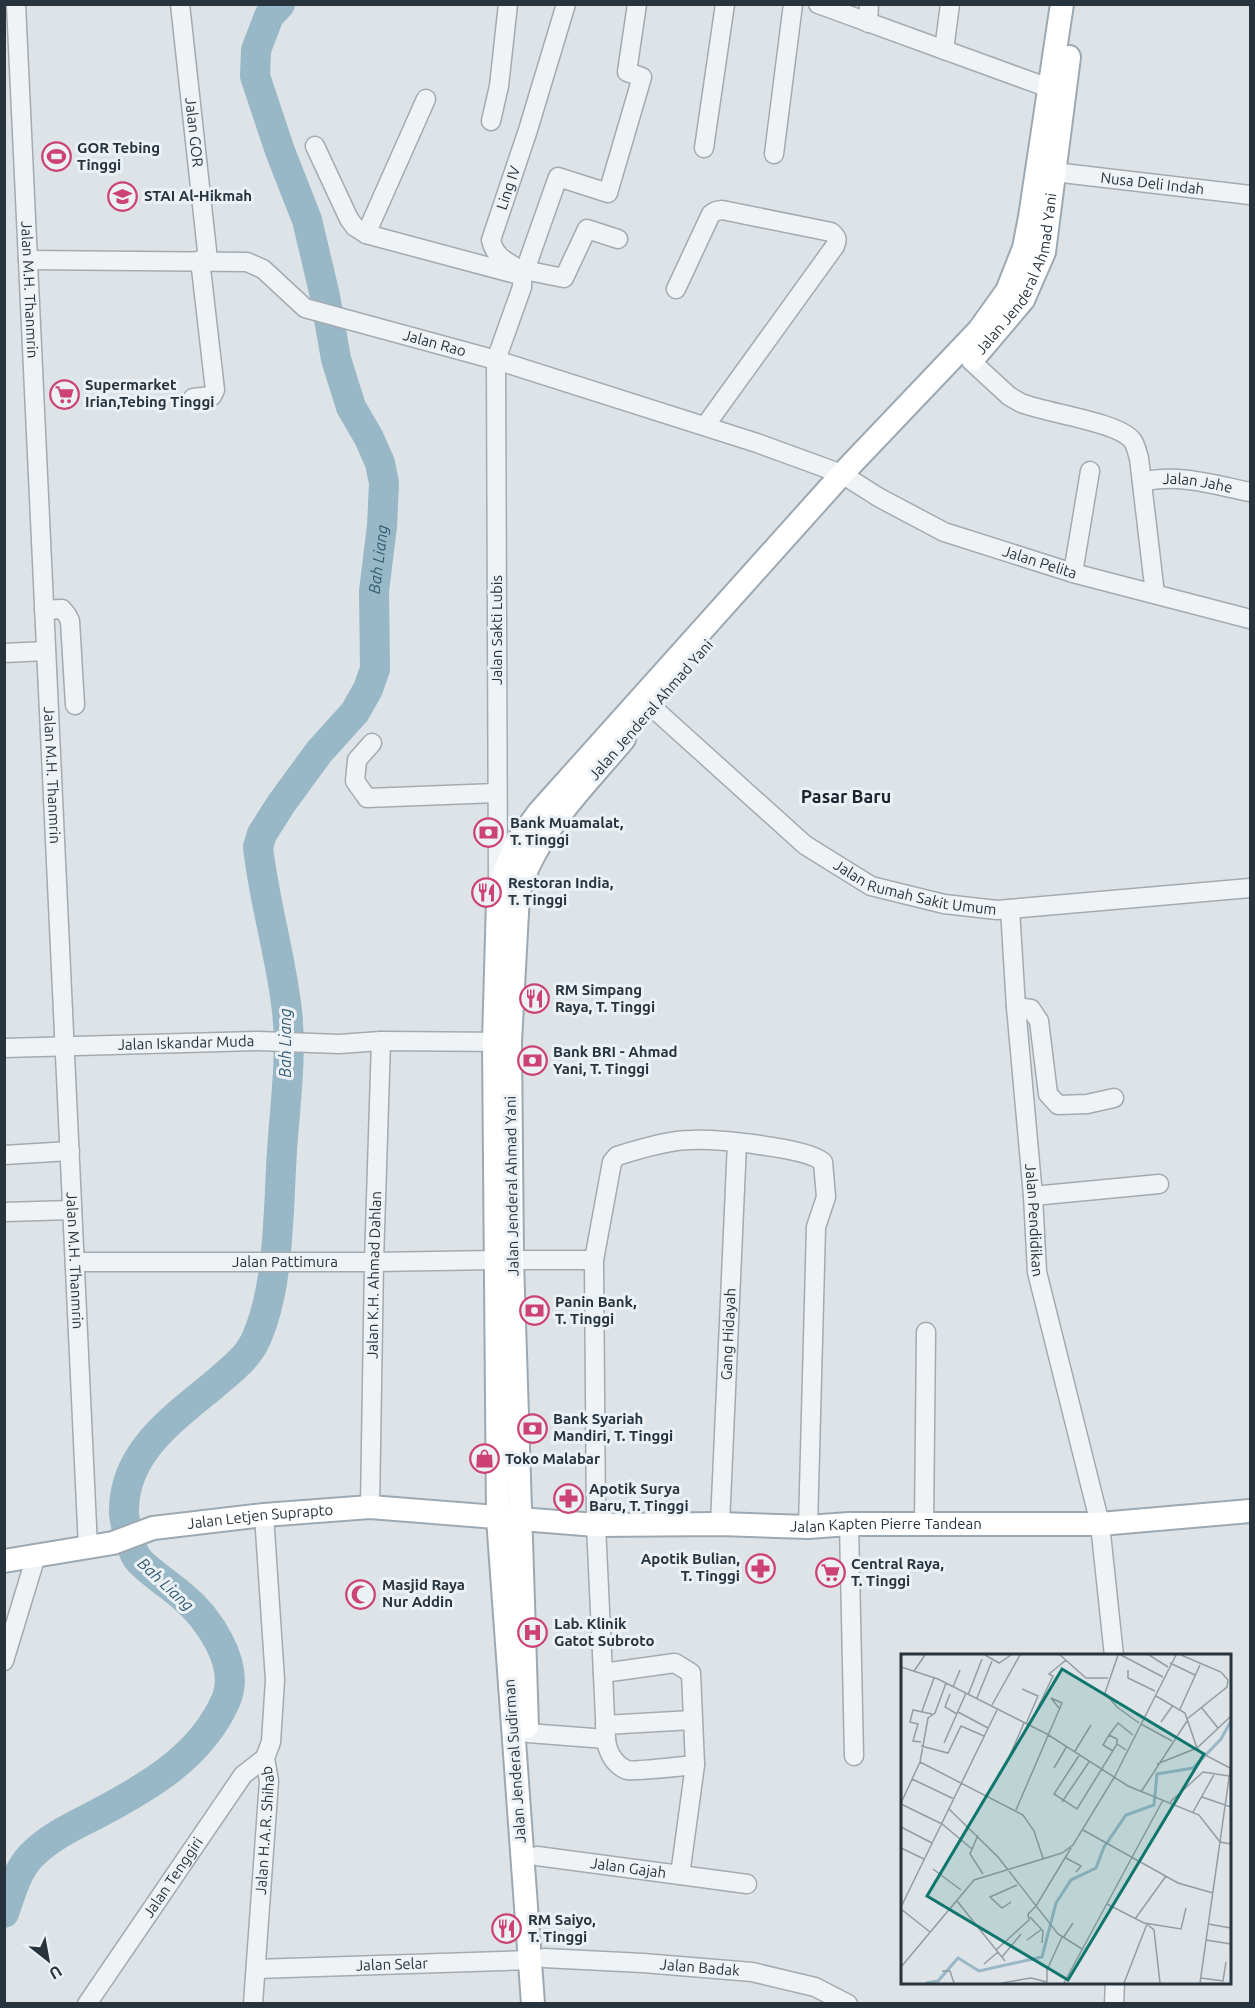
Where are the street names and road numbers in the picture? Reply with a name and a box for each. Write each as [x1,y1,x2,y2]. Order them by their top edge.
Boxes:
street label: Jalan GOR [182,97,207,168]
street label: Ling IV [493,163,523,212]
street label: Nusa Deli Indah [1100,169,1205,198]
street label: Jalan Jenderal Ahmad Yani [972,192,1059,357]
street label: Jalan M.H. Thanmrin [18,221,42,359]
street label: Jalan Rao [401,326,468,359]
street label: Jalan Jahe [1162,470,1234,496]
street label: Jalan Pelita [1001,542,1079,582]
street label: Jalan Sakti Lubis [488,575,505,685]
street label: Jalan Jenderal Ahmad Yani [585,636,716,783]
street label: Jalan M.H. Thanmrin [41,706,64,844]
street label: Jalan Rumah Sakit Umum [831,856,997,918]
street label: Jalan Iskandar Muda [117,1032,255,1053]
street label: Jalan Jenderal Ahmad Yani [501,1096,522,1276]
street label: Jalan Pendidikan [1022,1163,1047,1278]
street label: Jalan K.H. Ahmad Dahlan [363,1191,384,1359]
street label: Jalan M.H. Thanmrin [63,1192,87,1330]
street label: Jalan Pattimura [232,1253,338,1270]
street label: Gang Hidayah [717,1288,739,1381]
street label: Jalan Letjen Suprapto [186,1501,334,1532]
street label: Jalan Kapten Pierre Tandean [790,1515,982,1535]
street label: Jalan Jenderal Sudirman [500,1678,529,1844]
street label: Jalan H.A.R. Shihab [252,1765,277,1895]
street label: Jalan Tenggiri [139,1834,206,1921]
street label: Jalan Gajah [589,1854,667,1881]
street label: Jalan Selar [355,1954,429,1974]
street label: Jalan Badak [659,1955,741,1979]

